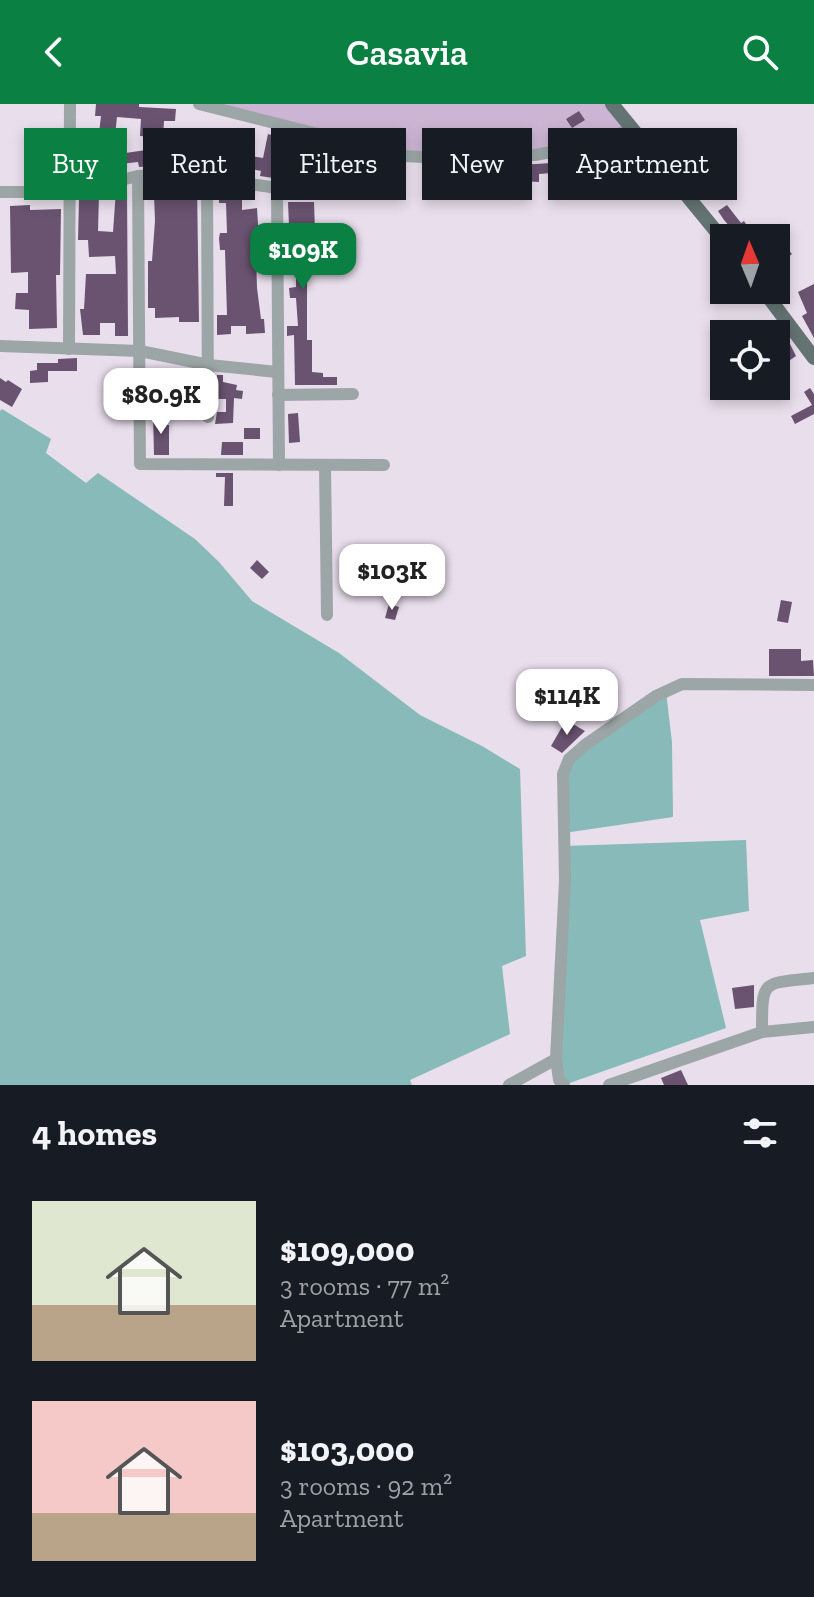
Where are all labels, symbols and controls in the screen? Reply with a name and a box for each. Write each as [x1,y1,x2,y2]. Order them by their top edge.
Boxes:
icon: back [32,30,76,74]
icon: search [738,30,782,74]
text: Casavia [346,31,468,74]
chip: Buy [24,128,127,200]
chip: Rent [143,128,255,200]
chip: Filters [271,128,406,200]
chip: New [422,128,532,200]
chip: Apartment [548,128,737,200]
pin: $109K [247,223,359,291]
north arrow [710,224,790,304]
map controls [710,224,790,400]
text: $109K [268,233,338,265]
button: locate [710,320,790,400]
pin: $80.9K [96,368,226,436]
text: $80.9K [121,378,201,410]
pin: $103K [336,544,448,612]
text: $103K [357,554,427,586]
pin: $114K [511,669,623,737]
text: $114K [534,679,600,711]
icon: filters [738,1111,782,1155]
text: 4 homes [32,1113,157,1154]
text: $109,000 [280,1229,415,1270]
icon: home [96,1233,192,1329]
text: 3 rooms · 77 m² [280,1270,449,1302]
text: Apartment [280,1302,403,1334]
text: $103,000 [280,1429,414,1470]
icon: home [96,1433,192,1529]
text: 3 rooms · 92 m² [280,1470,452,1502]
text: Apartment [280,1502,403,1534]

